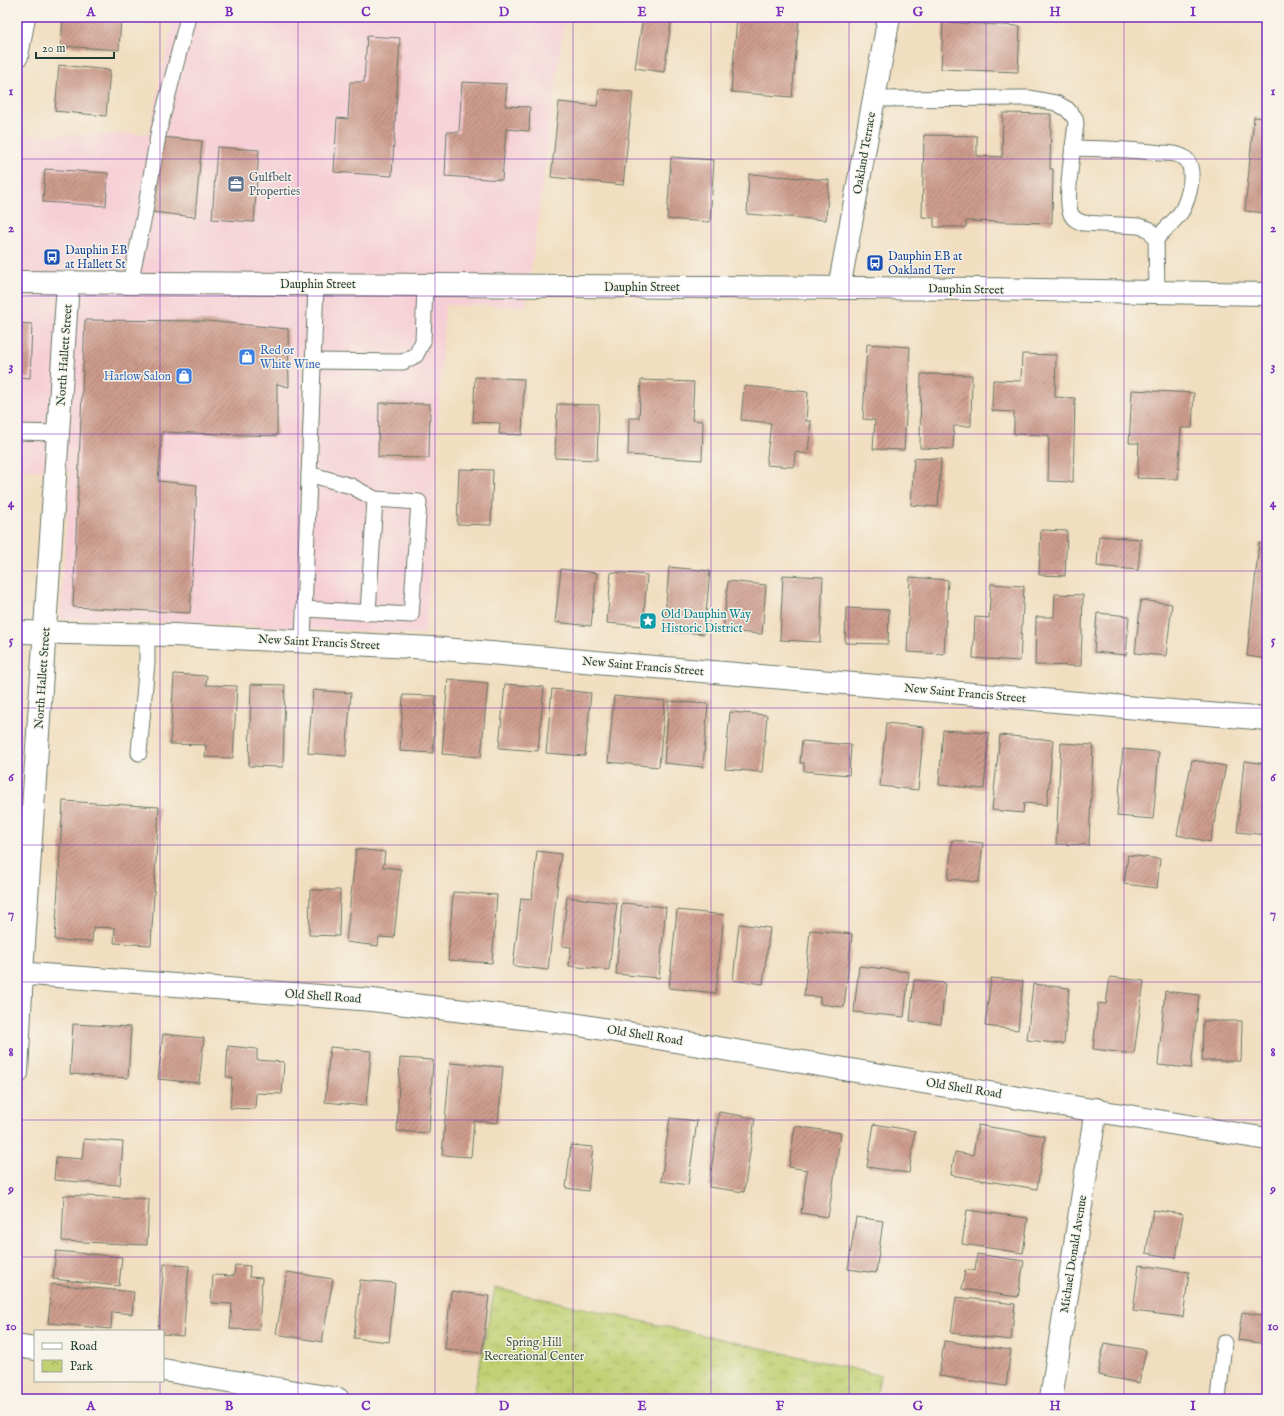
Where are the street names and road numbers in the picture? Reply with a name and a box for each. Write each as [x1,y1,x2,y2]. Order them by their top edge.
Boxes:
street label: Oakland Terrace [850,110,879,195]
street label: Dauphin Street [280,277,356,293]
street label: Dauphin Street [604,280,680,296]
street label: Dauphin Street [928,281,1004,299]
street label: North Hallett Street [53,304,76,407]
street label: North Hallett Street [31,627,54,730]
street label: New Saint Francis Street [258,632,380,653]
street label: New Saint Francis Street [581,654,704,679]
street label: New Saint Francis Street [903,681,1026,706]
street label: Old Shell Road [284,986,362,1007]
street label: Old Shell Road [606,1022,684,1049]
street label: Old Shell Road [925,1075,1003,1102]
street label: Michael Donald Avenue [1057,1194,1090,1314]

